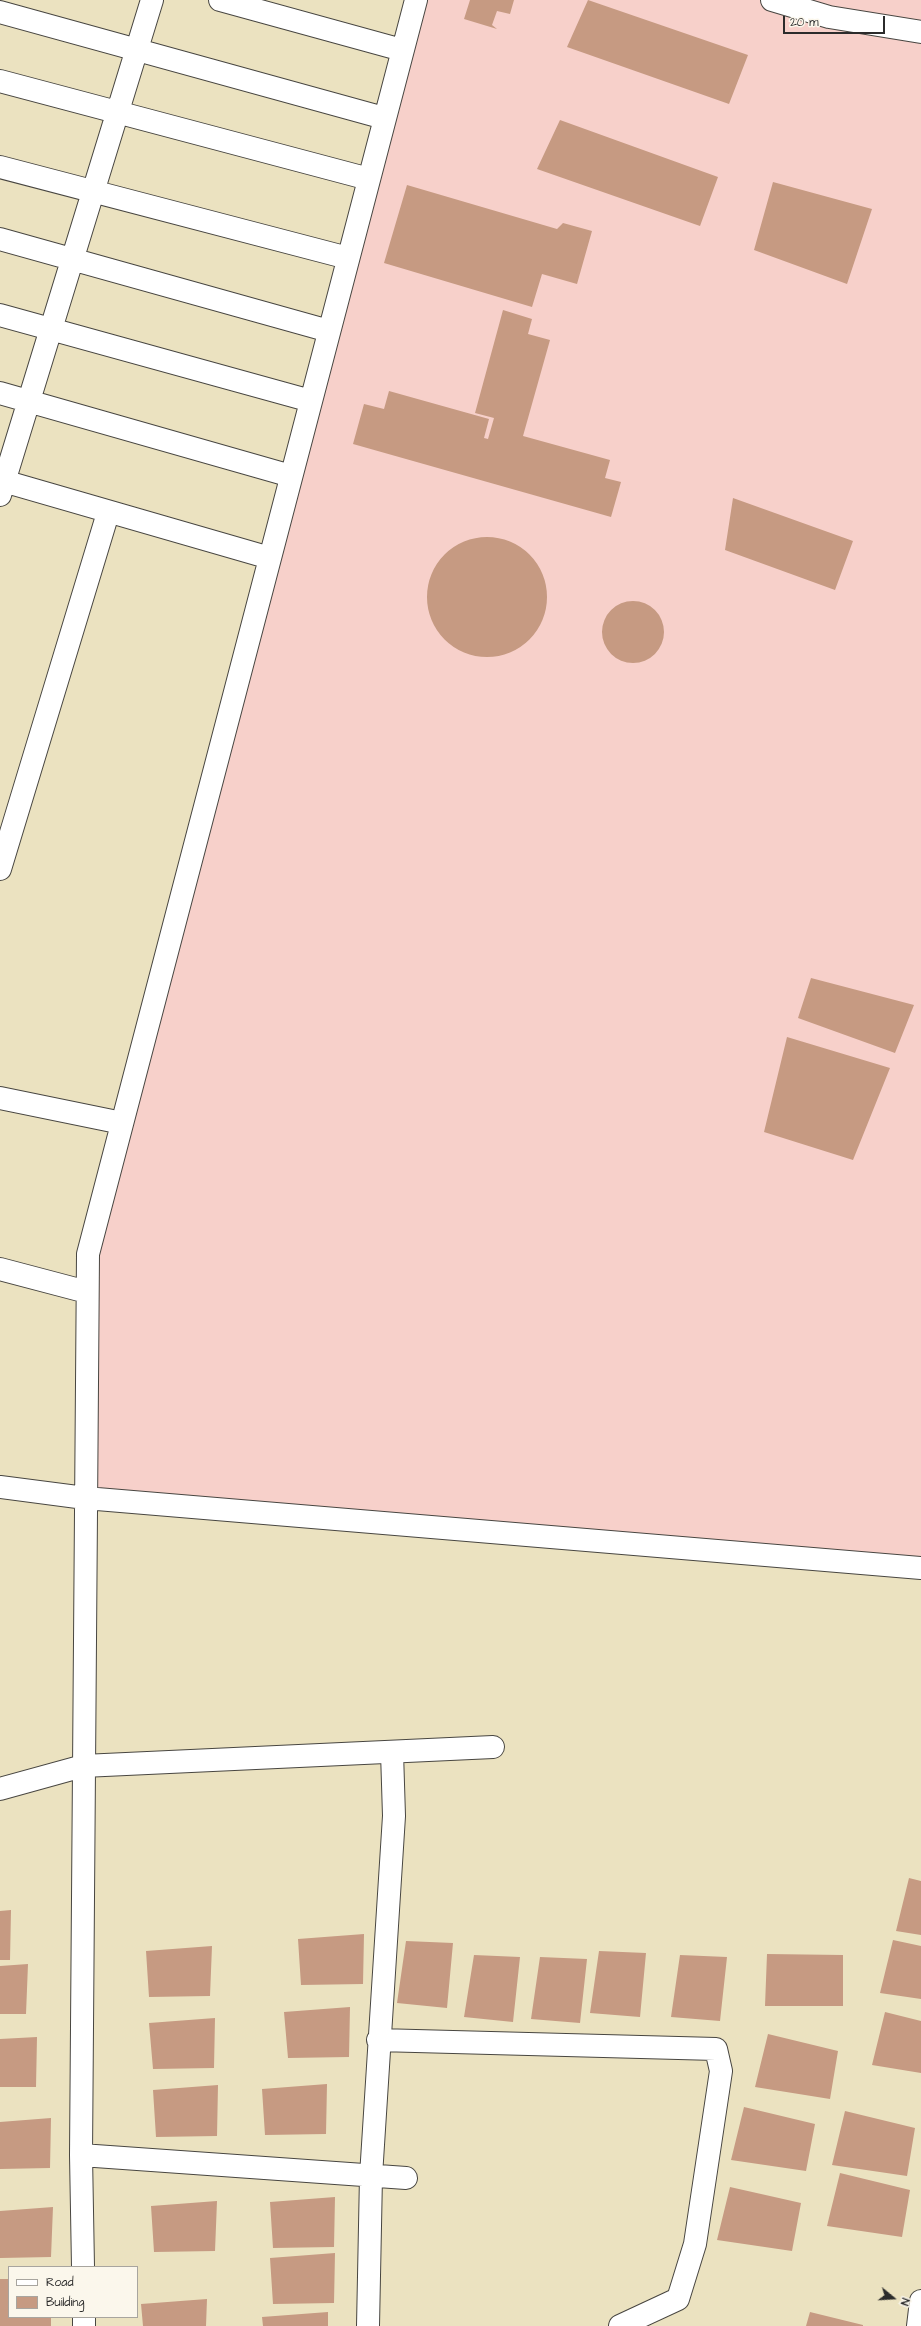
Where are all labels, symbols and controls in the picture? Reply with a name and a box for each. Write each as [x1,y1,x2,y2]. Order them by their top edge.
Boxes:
scale bar [785,8,887,34]
text: 20 m [790,14,819,31]
legend [8,2266,138,2318]
text: Road [46,2274,74,2291]
north arrow [873,2278,913,2318]
text: Building [46,2294,84,2311]
text: N [897,2296,913,2307]

